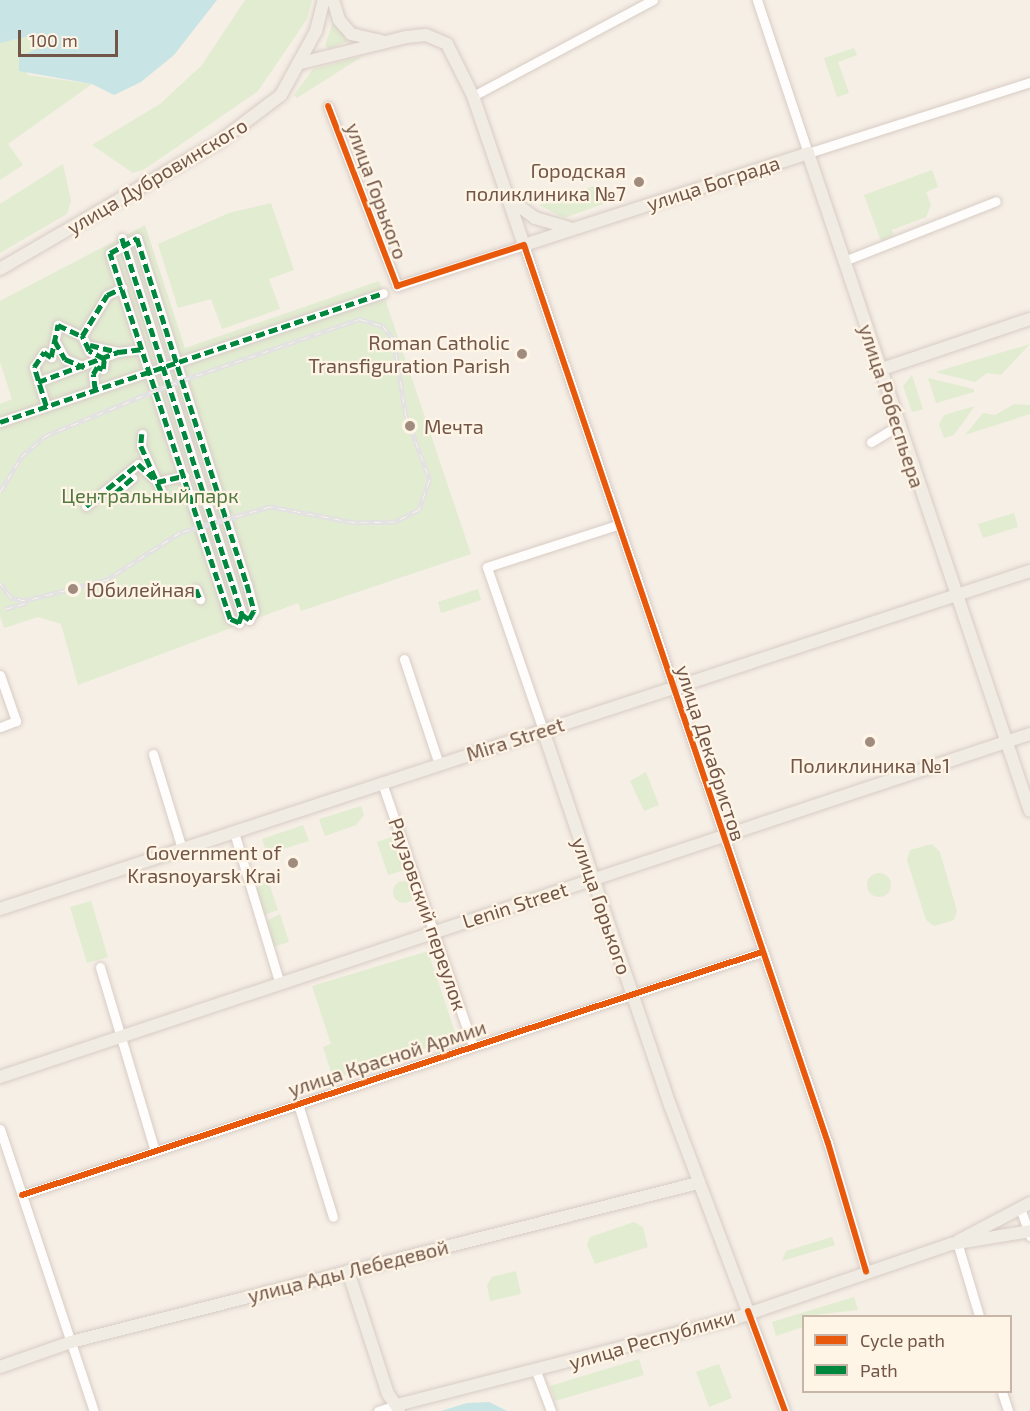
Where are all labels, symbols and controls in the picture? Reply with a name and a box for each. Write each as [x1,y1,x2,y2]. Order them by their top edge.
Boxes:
scale bar [21,18,122,56]
text: 100 m [29,29,78,51]
street label: улица Дубровинского [63,113,251,239]
street label: улица Горького [341,119,413,263]
street label: улица Бограда [643,150,783,216]
place label: Городская поликлиника №7 [465,158,626,205]
marker: Городская поликлиника №7 [630,173,648,191]
street label: улица Робеспьера [854,321,930,491]
place label: Roman Catholic Transfiguration Parish [308,330,510,377]
marker: Roman Catholic Transfiguration Parish [515,347,529,361]
place label: Мечта [424,414,484,438]
marker: Мечта [401,417,419,435]
park label: Центральный парк [61,483,239,507]
place label: Юбилейная [86,577,195,601]
marker: Юбилейная [64,580,82,598]
street label: улица Декабристов [671,662,751,844]
street label: Mira Street [463,712,567,766]
marker: Поликлиника №1 [861,733,879,751]
place label: Поликлиника №1 [790,753,950,777]
street label: Ряузовский переулок [384,814,472,1014]
street label: улица Горького [567,834,637,978]
place label: Government of Krasnoyarsk Krai [127,840,281,887]
marker: Government of Krasnoyarsk Krai [286,856,300,870]
street label: Lenin Street [459,877,571,933]
street label: улица Красной Армии [285,1015,489,1101]
street label: улица Ады Лебедевой [245,1234,451,1308]
street label: улица Республики [566,1304,738,1374]
legend [802,1315,1012,1393]
text: Cycle path [860,1329,945,1351]
text: Path [860,1359,898,1381]

